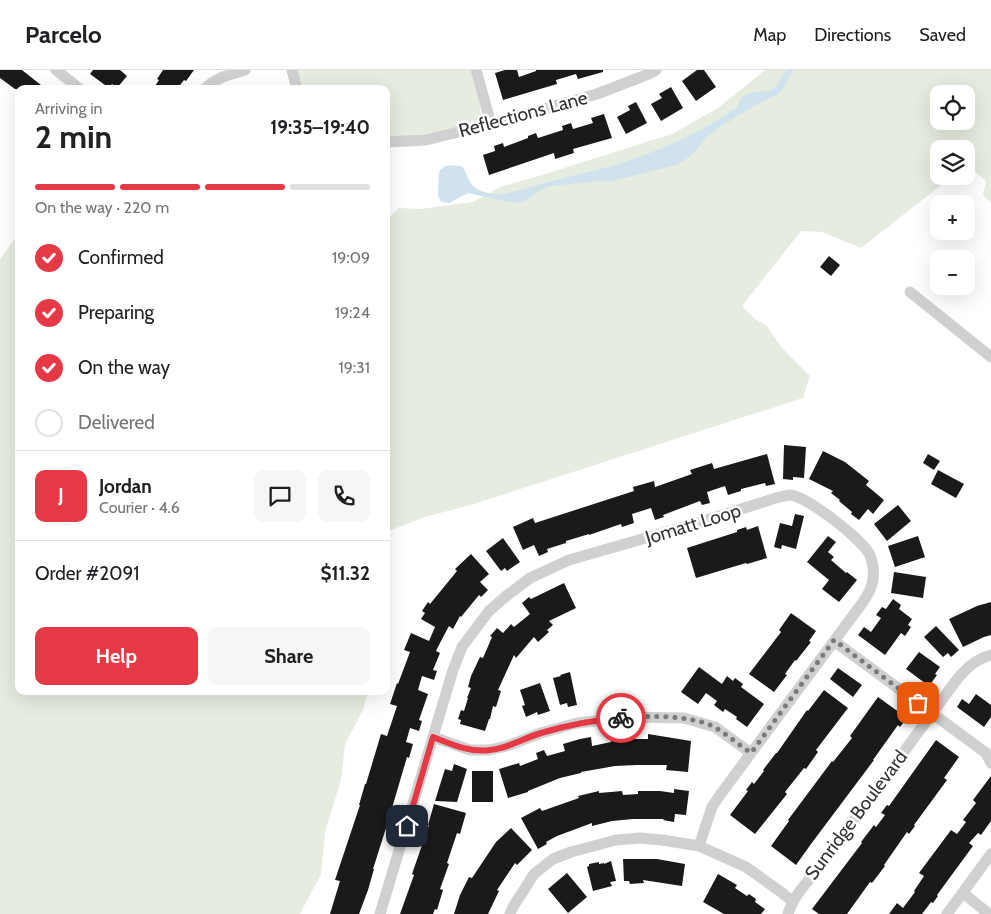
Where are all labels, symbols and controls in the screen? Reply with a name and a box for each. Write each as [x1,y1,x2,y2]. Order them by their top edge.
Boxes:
text: Parcelo [25,20,102,49]
text: Map [753,24,786,46]
text: Directions [814,24,891,46]
text: Saved [919,24,966,46]
map controls [930,85,975,295]
button: locate [930,85,975,130]
street label: Reflections Lane [456,86,590,142]
text: Arriving in [35,99,102,118]
text: 19:35–19:40 [270,116,370,139]
text: 2 min [35,117,112,156]
button: layers [930,140,975,185]
button: + [930,195,975,240]
text: On the way · 220 m [35,198,169,217]
icon: check [35,244,63,272]
text: Confirmed [78,246,164,269]
text: 19:09 [332,248,370,267]
button: − [930,250,975,295]
icon: check [35,299,63,327]
text: Preparing [78,301,154,324]
text: 19:24 [335,303,370,322]
icon: check [35,354,63,382]
text: On the way [78,356,170,379]
text: 19:31 [338,358,370,377]
text: Delivered [78,411,155,434]
button: chat [254,470,306,522]
button: phone [318,470,370,522]
text: Jordan [99,475,152,498]
text: J [58,484,64,507]
text: Courier · 4.6 [99,498,180,517]
street label: Jomatt Loop [642,499,743,550]
text: Order #2091 [35,562,139,585]
text: $11.32 [320,562,370,585]
button: Help [35,627,198,685]
button: Share [208,627,370,685]
pin [897,682,939,724]
icon: bag [904,689,932,717]
courier [596,693,646,743]
icon: bike [607,704,635,732]
street label: Sunridge Boulevard [800,746,912,884]
pin [386,805,428,847]
icon: home [393,812,421,840]

